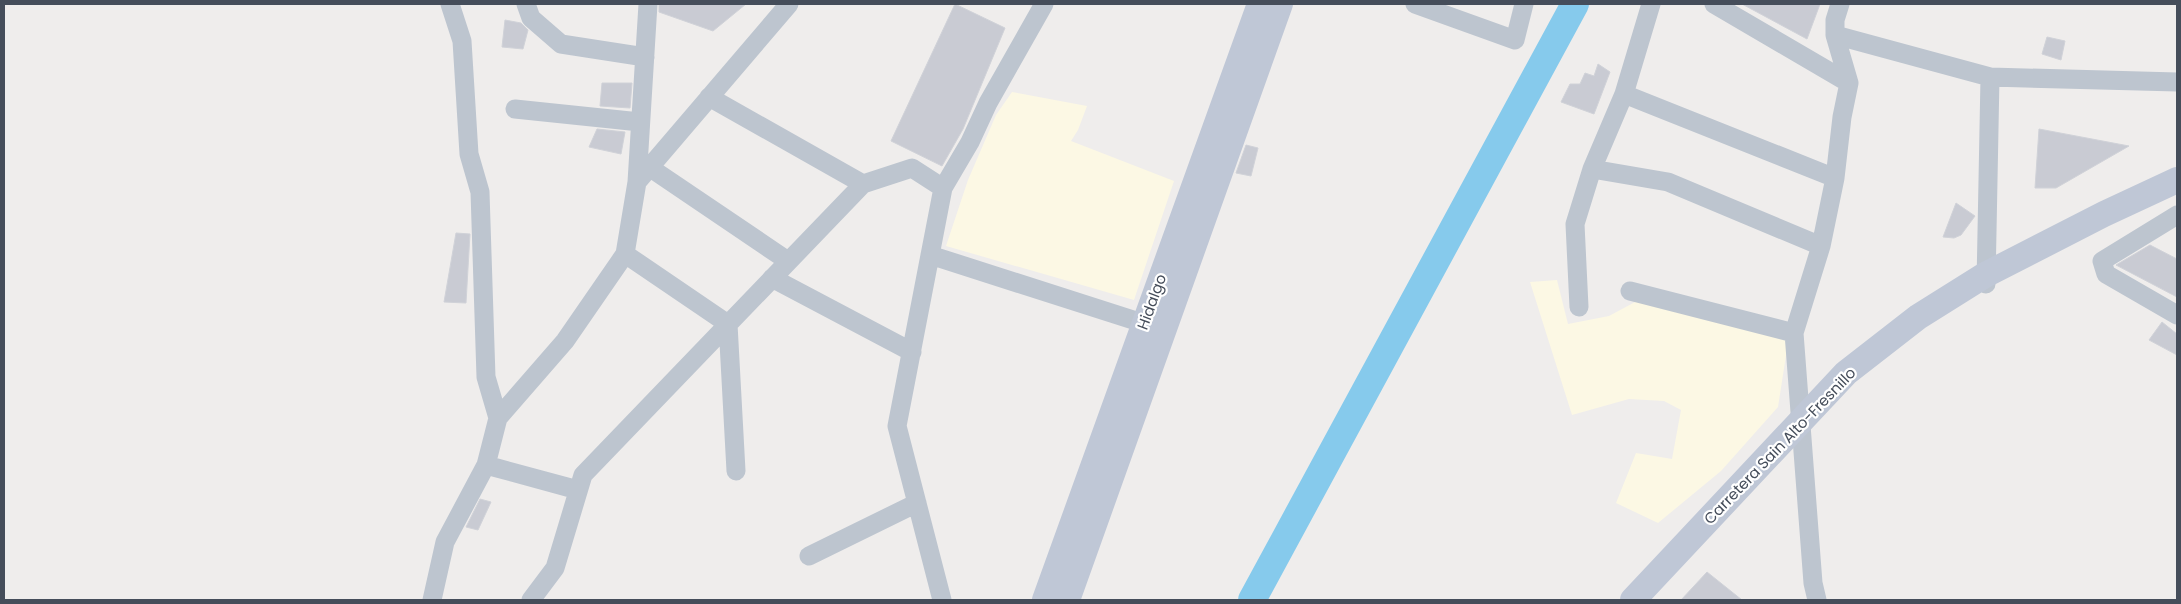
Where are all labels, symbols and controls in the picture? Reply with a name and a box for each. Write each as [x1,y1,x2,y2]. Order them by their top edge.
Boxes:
street label: Hidalgo [1132,271,1171,333]
street label: Carretera Sain Alto-Fresnillo [1699,363,1860,529]

